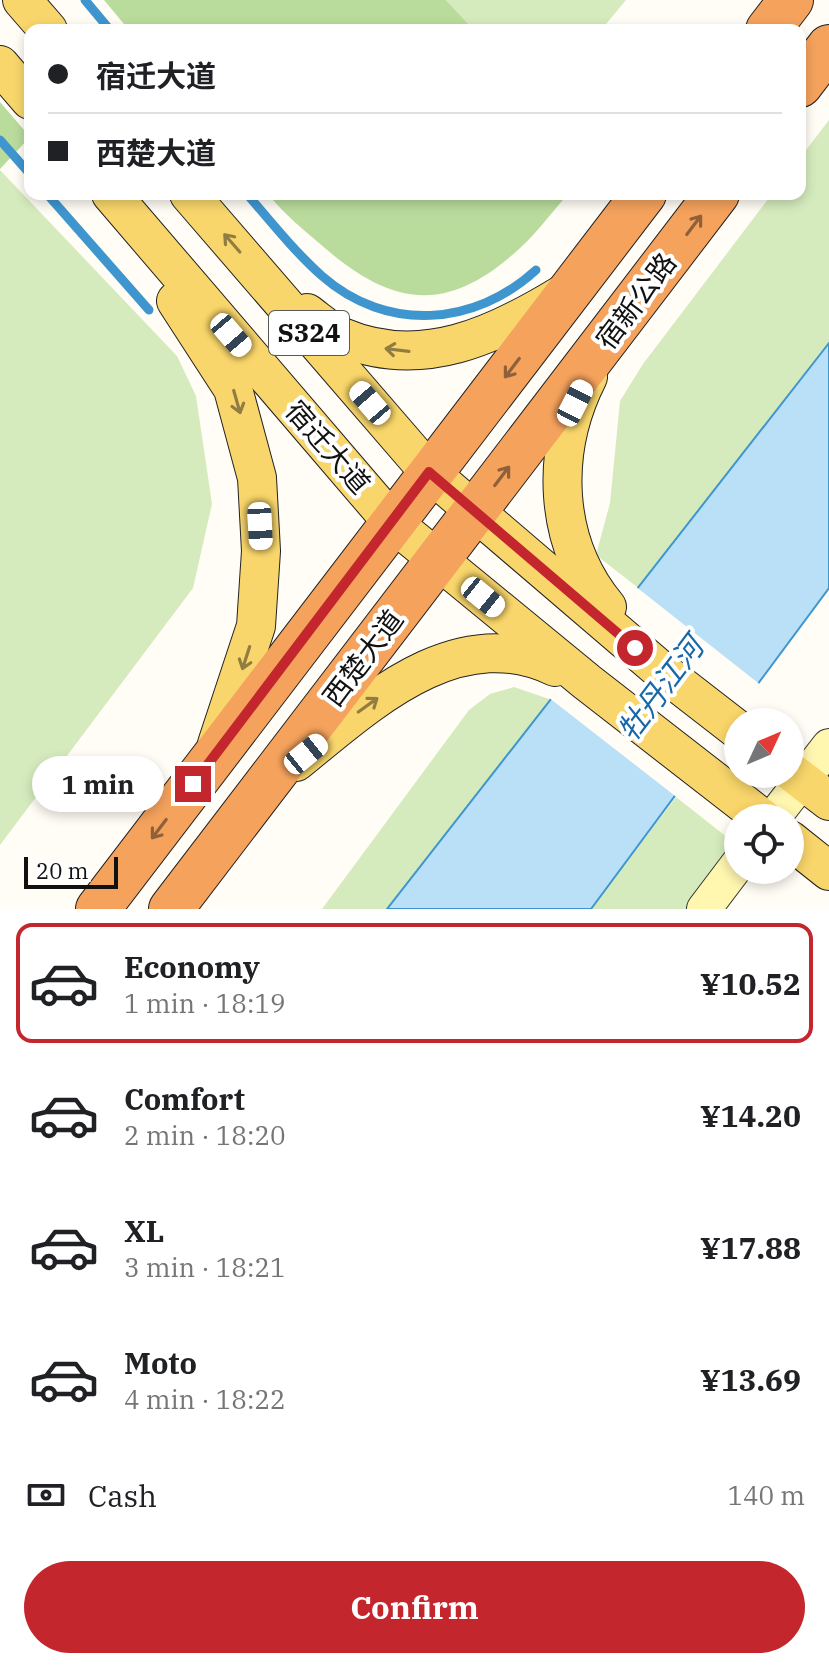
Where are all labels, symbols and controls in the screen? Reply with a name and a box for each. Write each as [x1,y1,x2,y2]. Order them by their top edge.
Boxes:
text: 宿迁大道 [96,56,216,95]
text: 西楚大道 [96,133,216,172]
one-way arrow [685,215,702,236]
one-way arrow [223,234,241,254]
street label: 宿新公路 [587,245,684,357]
car [206,309,256,361]
road number: S324 [269,311,349,355]
one-way arrow [385,342,410,357]
one-way arrow [503,357,520,378]
car [553,376,597,430]
car [345,377,395,429]
one-way arrow [230,389,245,415]
street label: 宿迁大道 [278,392,379,501]
one-way arrow [494,466,511,487]
car [247,501,273,551]
car [457,573,509,621]
street label: 西楚大道 [314,602,411,714]
water label: 牡丹江河 [608,624,714,748]
route start [617,630,653,666]
one-way arrow [237,645,252,670]
one-way arrow [356,697,378,713]
north arrow [724,708,804,788]
map controls [724,708,804,884]
car [280,730,332,778]
callout: 1 min [33,756,165,812]
route end [175,766,211,802]
text: 1 min [62,767,134,801]
button: locate [724,804,804,884]
one-way arrow [150,818,167,840]
scale bar [24,853,118,889]
text: 20 m [36,856,88,885]
icon: car [28,947,100,1019]
text: Economy [124,947,260,986]
text: ¥10.52 [700,964,801,1003]
text: 1 min · 18:19 [124,986,286,1020]
icon: car [28,1079,100,1151]
text: Comfort [124,1079,245,1118]
text: ¥14.20 [700,1096,801,1135]
text: 2 min · 18:20 [124,1118,286,1152]
icon: car [28,1211,100,1283]
text: XL [124,1211,164,1250]
text: ¥17.88 [700,1228,801,1267]
text: 3 min · 18:21 [124,1250,286,1284]
icon: car [28,1343,100,1415]
text: Moto [124,1343,197,1382]
text: ¥13.69 [700,1360,801,1399]
text: 4 min · 18:22 [124,1382,286,1416]
icon: cash [24,1473,68,1517]
text: Cash [88,1476,157,1515]
text: 140 m [727,1478,805,1512]
button: Confirm [24,1561,805,1653]

